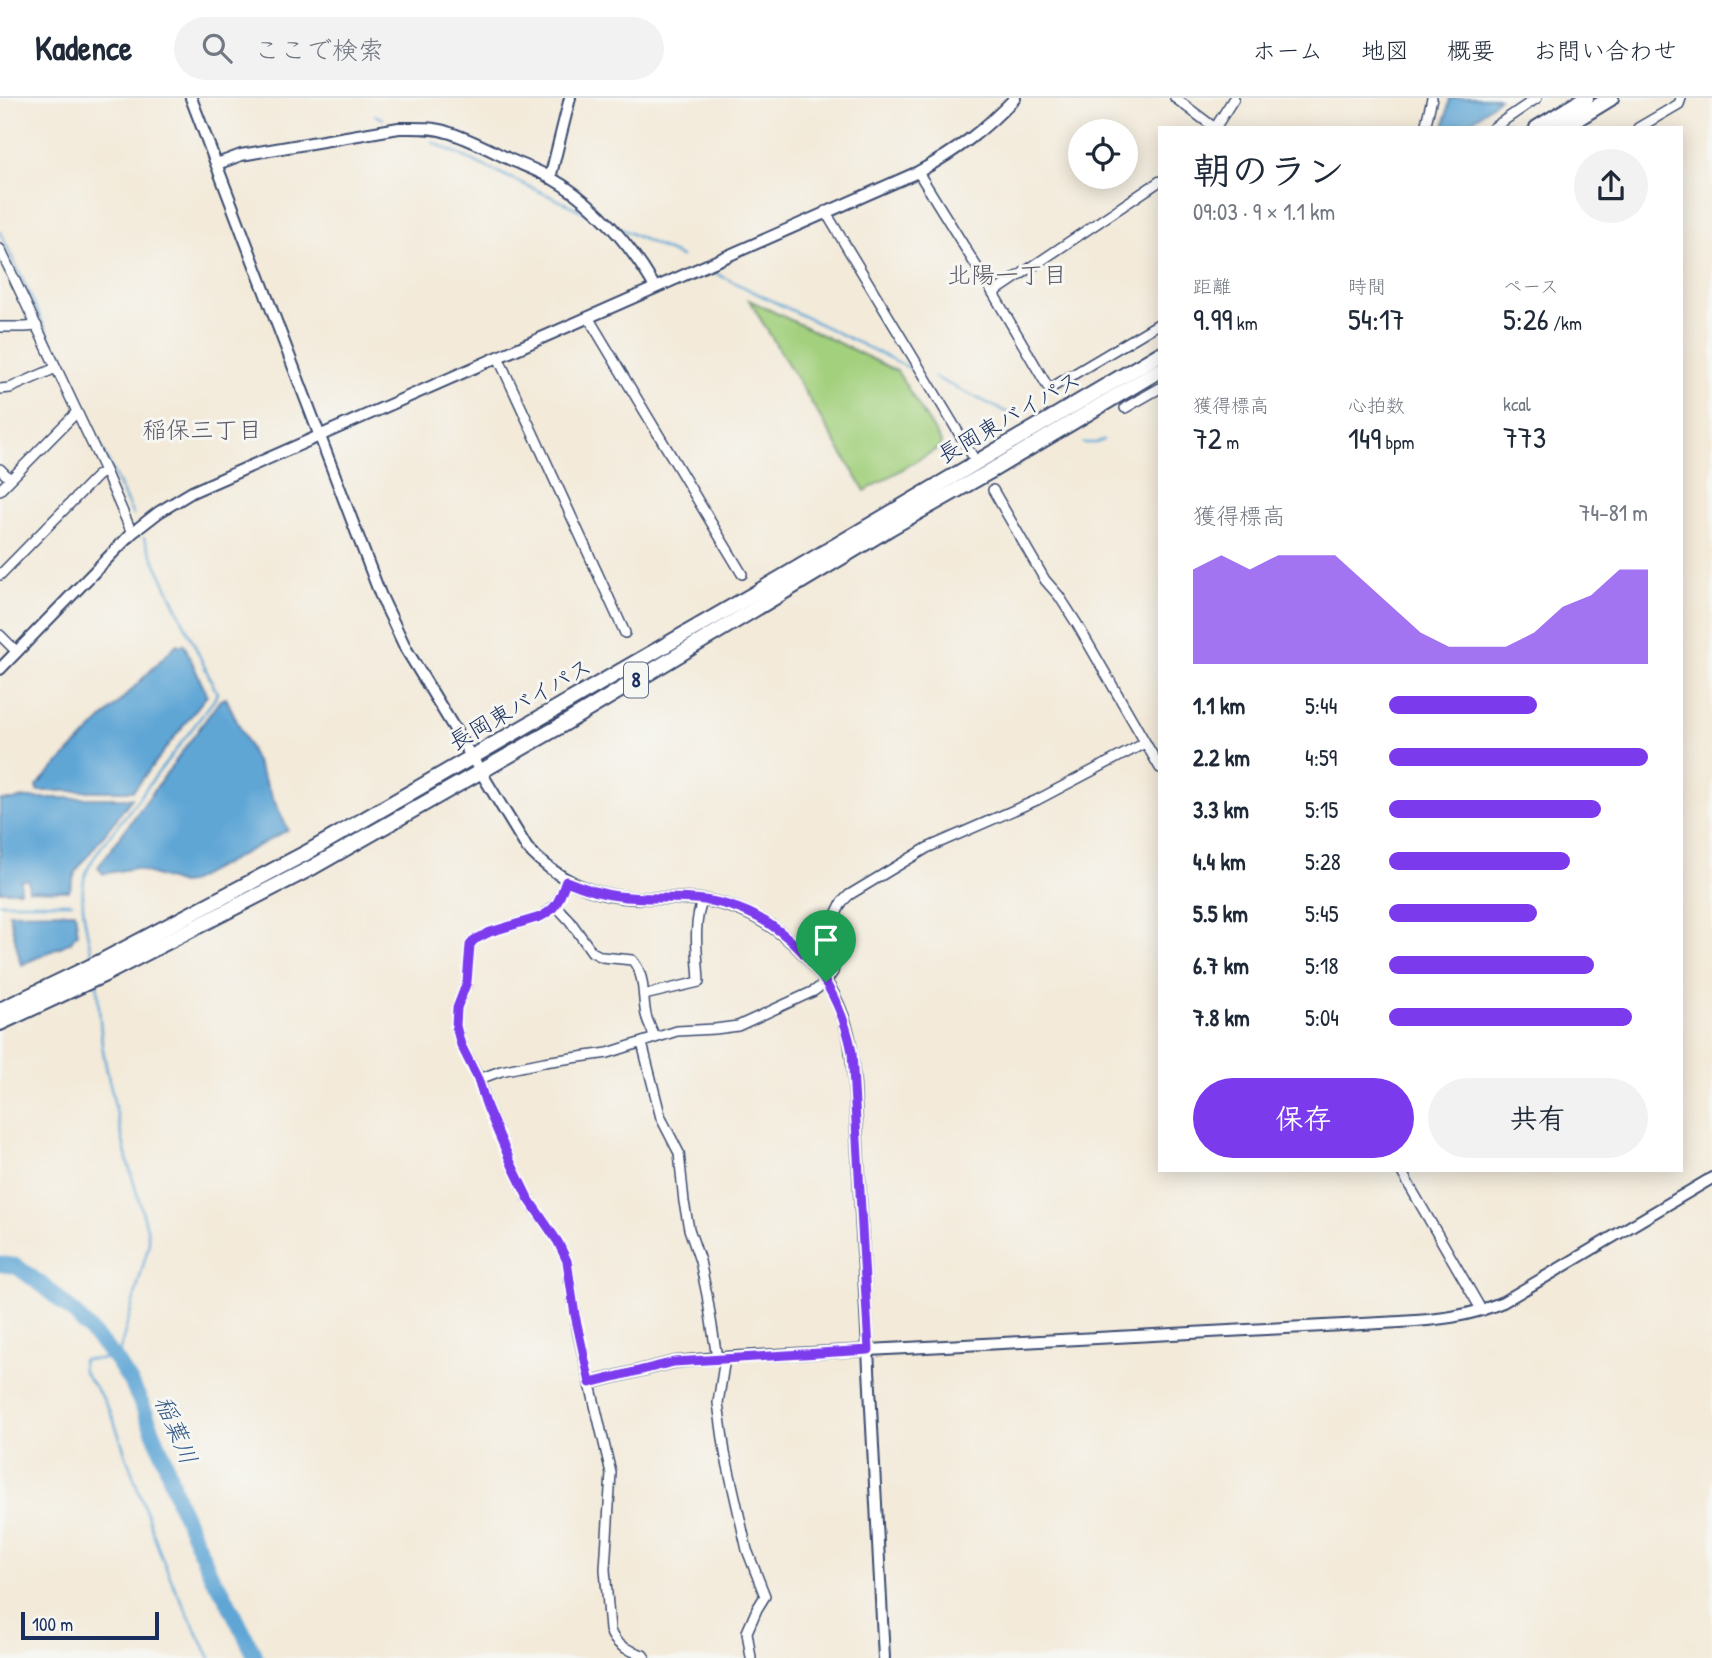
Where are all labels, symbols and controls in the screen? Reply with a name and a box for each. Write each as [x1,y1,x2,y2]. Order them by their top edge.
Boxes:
search box [174,17,664,80]
text: Kadence [35,26,132,70]
icon: search [198,29,236,67]
text: ここで検索 [254,32,384,67]
text: ホーム [1252,34,1323,66]
text: 地図 [1361,34,1409,66]
text: 概要 [1447,34,1495,66]
text: お問い合わせ [1533,34,1677,66]
map controls [1068,119,1138,189]
button: locate [1068,119,1138,189]
text: 朝のラン [1193,144,1345,196]
button: share [1574,149,1648,223]
text: 09:03 · 9 × 1.1 km [1193,196,1335,227]
district label: 北陽一丁目 [947,258,1067,290]
text: 距離 [1193,273,1231,299]
text: 時間 [1348,273,1386,299]
text: ペース [1503,273,1559,299]
text: 9.99 [1193,299,1232,339]
text: 54:17 [1348,299,1405,339]
text: 5:26 [1503,299,1549,339]
text: km [1232,310,1258,336]
text: /km [1549,310,1582,336]
street label: 長岡東バイパス [931,363,1086,470]
text: kcal [1503,391,1531,417]
text: 獲得標高 [1193,392,1269,418]
text: 心拍数 [1348,392,1405,418]
district label: 稲保三丁目 [142,413,262,445]
text: 773 [1503,417,1546,457]
text: 72 [1193,418,1222,458]
text: 149 [1348,418,1381,458]
text: m [1222,429,1239,455]
text: bpm [1381,429,1414,455]
text: 74–81 m [1579,497,1648,528]
text: 獲得標高 [1193,500,1285,531]
street label: 長岡東バイパス [442,650,597,757]
road number: 8 [624,662,648,698]
text: 1.1 km [1193,690,1245,721]
text: 5:44 [1305,690,1337,721]
text: 2.2 km [1193,742,1250,773]
text: 4:59 [1305,742,1337,773]
text: 3.3 km [1193,794,1249,825]
text: 5:15 [1305,794,1338,825]
text: 4.4 km [1193,846,1246,877]
text: 5:28 [1305,846,1341,877]
text: 5.5 km [1193,898,1248,929]
text: 5:45 [1305,898,1338,929]
pin [796,910,856,982]
icon: arrive [807,921,845,959]
text: 6.7 km [1193,950,1249,981]
text: 5:18 [1305,950,1338,981]
text: 7.8 km [1193,1002,1250,1033]
text: 5:04 [1305,1002,1339,1033]
button: 保存 [1193,1078,1414,1158]
button: 共有 [1428,1078,1648,1158]
water label: 稲葉川 [148,1390,206,1469]
scale bar [21,1609,159,1641]
text: 100 m [32,1611,73,1637]

